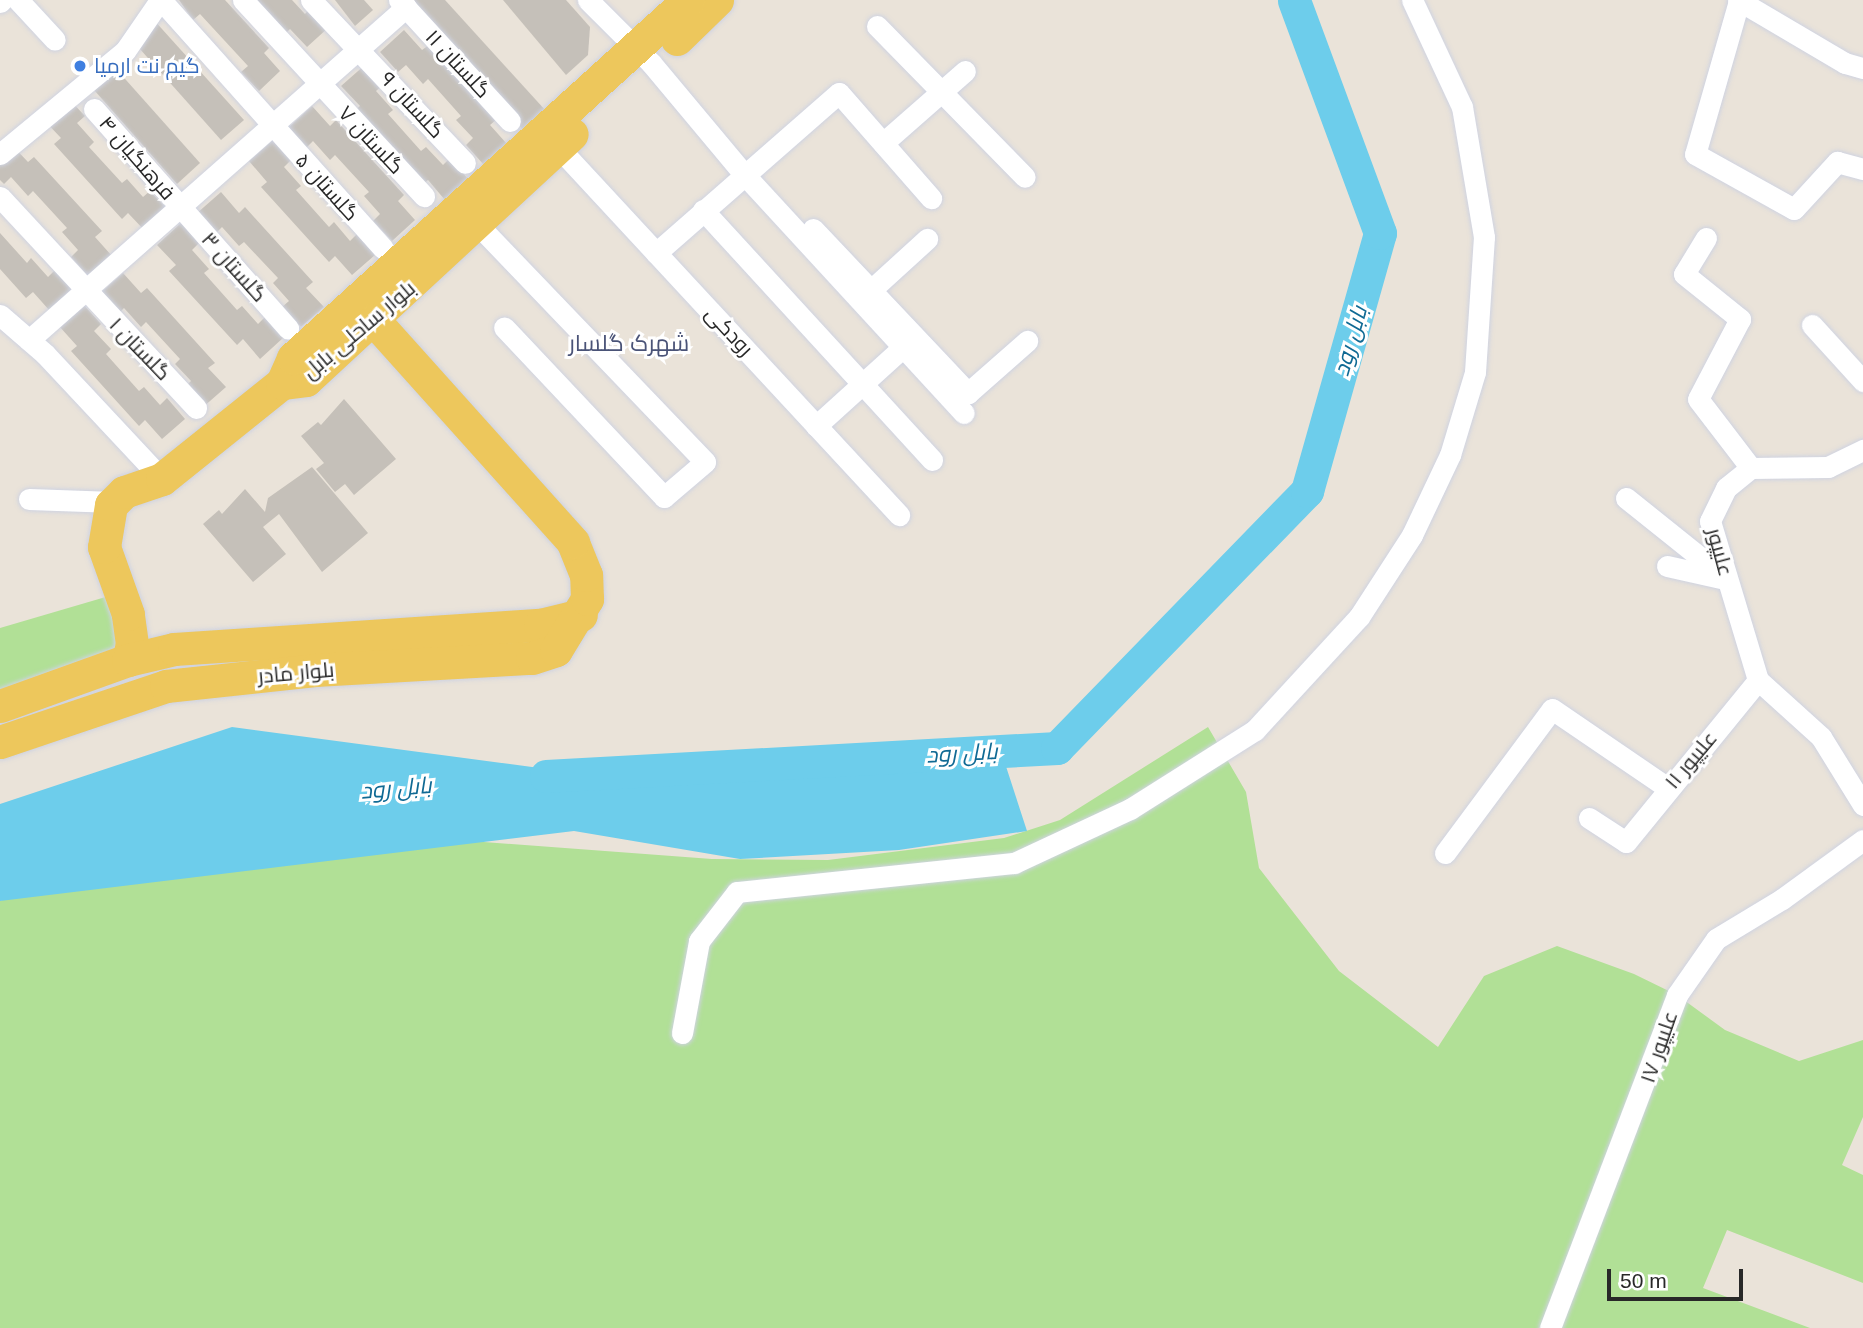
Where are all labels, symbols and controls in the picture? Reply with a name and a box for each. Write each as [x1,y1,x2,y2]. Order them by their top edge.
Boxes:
street label: گلستان ۱۱ [420,25,496,103]
place label: گیم نت ارمیا [94,53,200,79]
marker: گیم نت ارمیا [72,58,88,74]
street label: گلستان ۹ [375,67,449,143]
street label: گلستان ۷ [333,101,409,179]
street label: فرهنگیان ۴ [94,111,180,205]
street label: گلستان ۵ [290,148,364,226]
street label: گلستان ۳ [196,227,272,307]
street label: بلوار ساحلی بابل [298,276,420,384]
street label: رودکی [700,301,758,361]
water label: بابل رود [1327,303,1373,379]
street label: گلستان ۱ [104,312,176,386]
district label: شهرک گلسار [569,329,689,357]
street label: علیپور [1702,525,1738,579]
street label: بلوار مادر [257,657,335,689]
street label: علیپور ۱۱ [1660,726,1722,794]
water label: بابل رود [926,737,998,769]
water label: بابل رود [359,771,433,805]
street label: علیپور ۱۷ [1635,1008,1683,1086]
scale bar [1611,1254,1748,1298]
text: 50 m [1620,1269,1667,1292]

